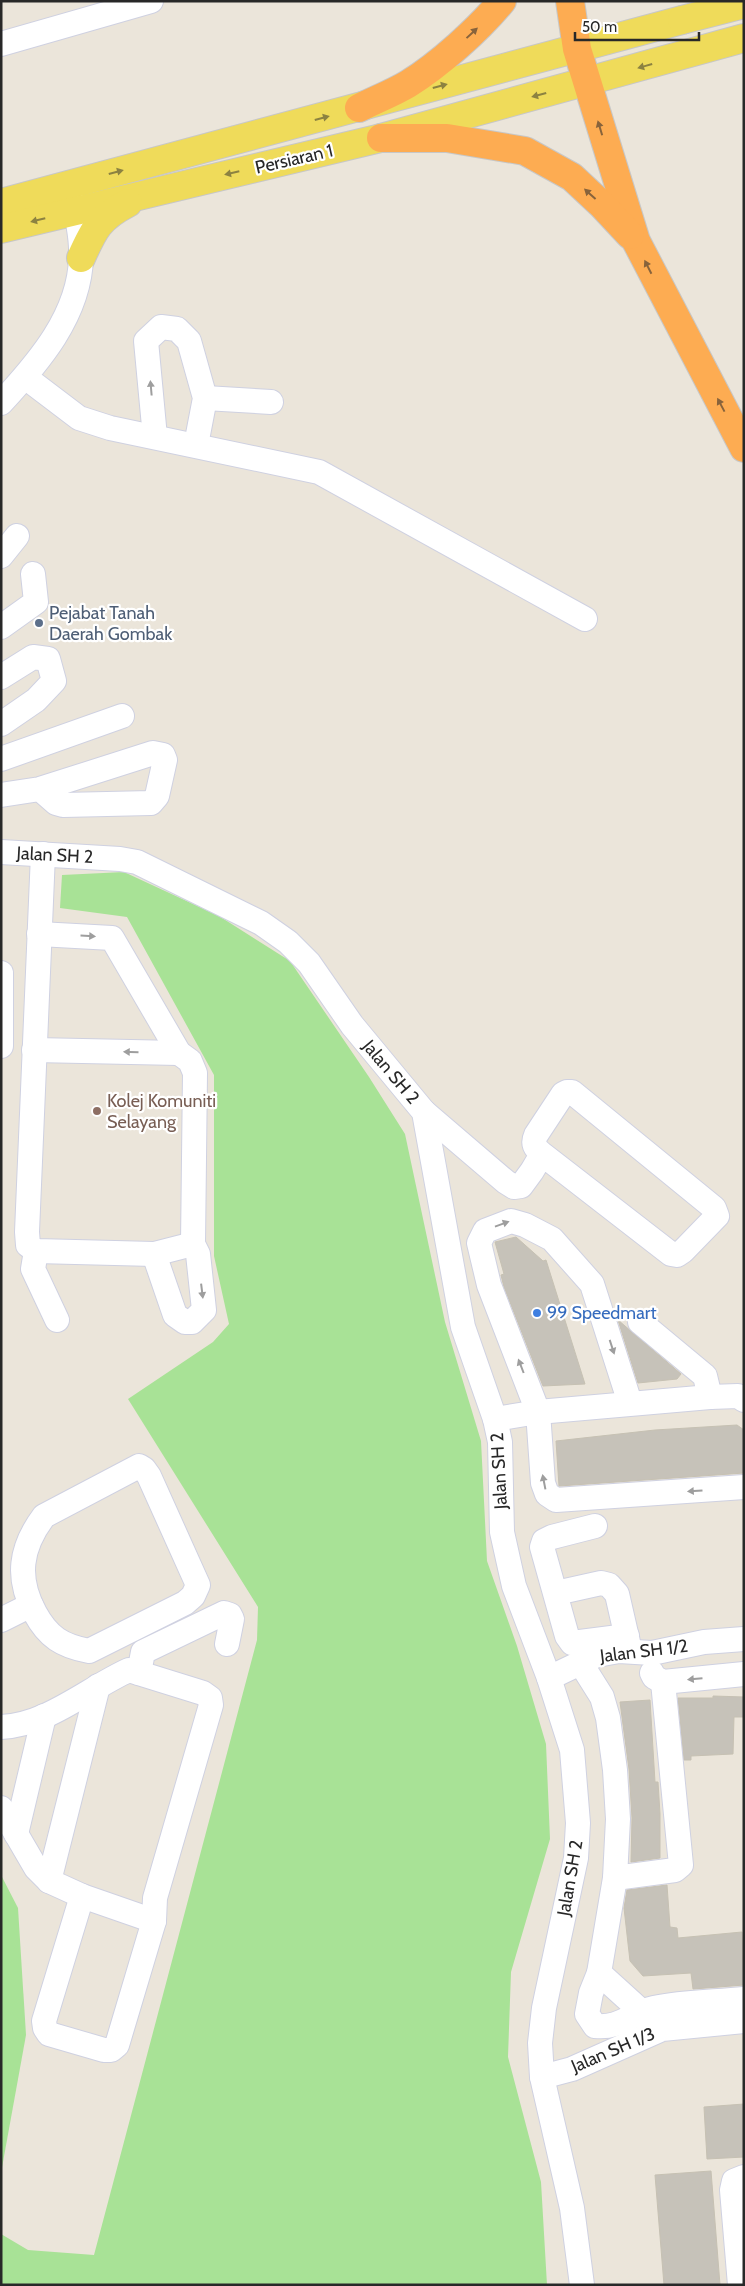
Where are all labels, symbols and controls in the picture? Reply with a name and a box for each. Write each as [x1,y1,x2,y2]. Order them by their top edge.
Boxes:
scale bar [575,10,699,42]
text: 50 m [582,18,617,36]
one-way arrow [466,27,478,39]
one-way arrow [638,62,653,70]
one-way arrow [433,82,448,90]
one-way arrow [532,92,547,100]
one-way arrow [315,114,330,122]
one-way arrow [596,120,604,135]
street label: Persiaran 1 [253,139,335,179]
one-way arrow [108,168,123,176]
one-way arrow [224,169,239,177]
one-way arrow [584,188,596,200]
one-way arrow [31,216,46,224]
one-way arrow [644,259,652,274]
one-way arrow [146,380,154,396]
one-way arrow [717,398,725,412]
place label: Pejabat Tanah Daerah Gombak [49,602,173,645]
marker: Pejabat Tanah Daerah Gombak [33,617,45,629]
street label: Jalan SH 2 [15,842,94,868]
one-way arrow [80,932,96,940]
street label: Jalan SH 2 [357,1035,424,1108]
one-way arrow [122,1048,138,1056]
place label: Kolej Komuniti Selayang [107,1090,216,1133]
marker: Kolej Komuniti Selayang [91,1105,103,1117]
one-way arrow [495,1220,510,1228]
one-way arrow [198,1283,206,1299]
place label: 99 Speedmart [547,1302,657,1324]
marker: 99 Speedmart [531,1307,543,1319]
one-way arrow [609,1339,616,1354]
one-way arrow [517,1358,525,1373]
street label: Jalan SH 2 [486,1432,512,1511]
one-way arrow [540,1474,548,1490]
one-way arrow [687,1487,703,1495]
street label: Jalan SH 1/2 [598,1635,689,1667]
one-way arrow [687,1675,703,1683]
street label: Jalan SH 2 [552,1838,587,1919]
street label: Jalan SH 1/3 [567,2023,658,2078]

